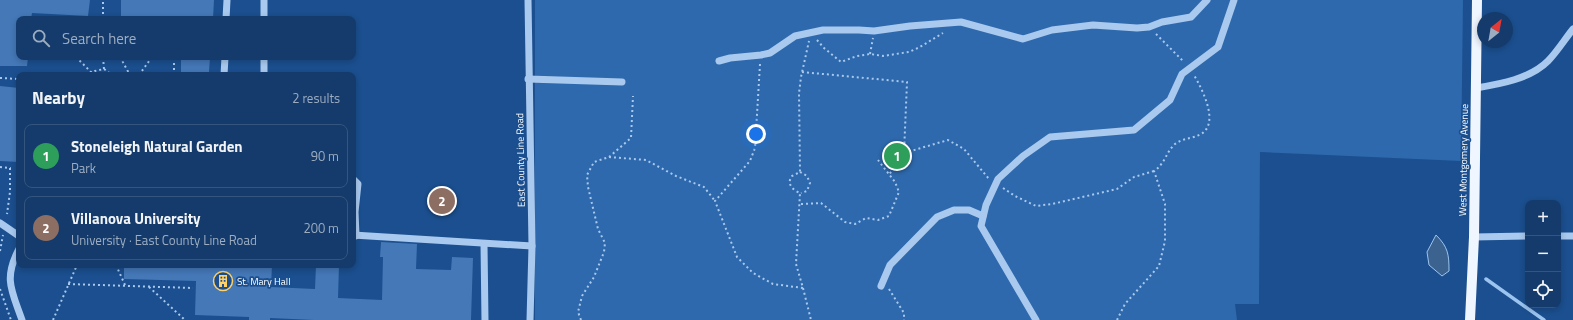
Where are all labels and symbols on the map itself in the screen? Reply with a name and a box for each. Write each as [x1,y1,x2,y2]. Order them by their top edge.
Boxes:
north arrow [1477,12,1513,48]
street label: West Montgomery Avenue [1455,104,1472,216]
street label: East County Line Road [512,113,529,207]
your location [746,124,766,144]
pin: 1 [884,141,910,171]
pin: 2 [429,186,455,216]
building icon: St. Mary Hall [212,270,234,292]
place label: St. Mary Hall [237,274,290,289]

